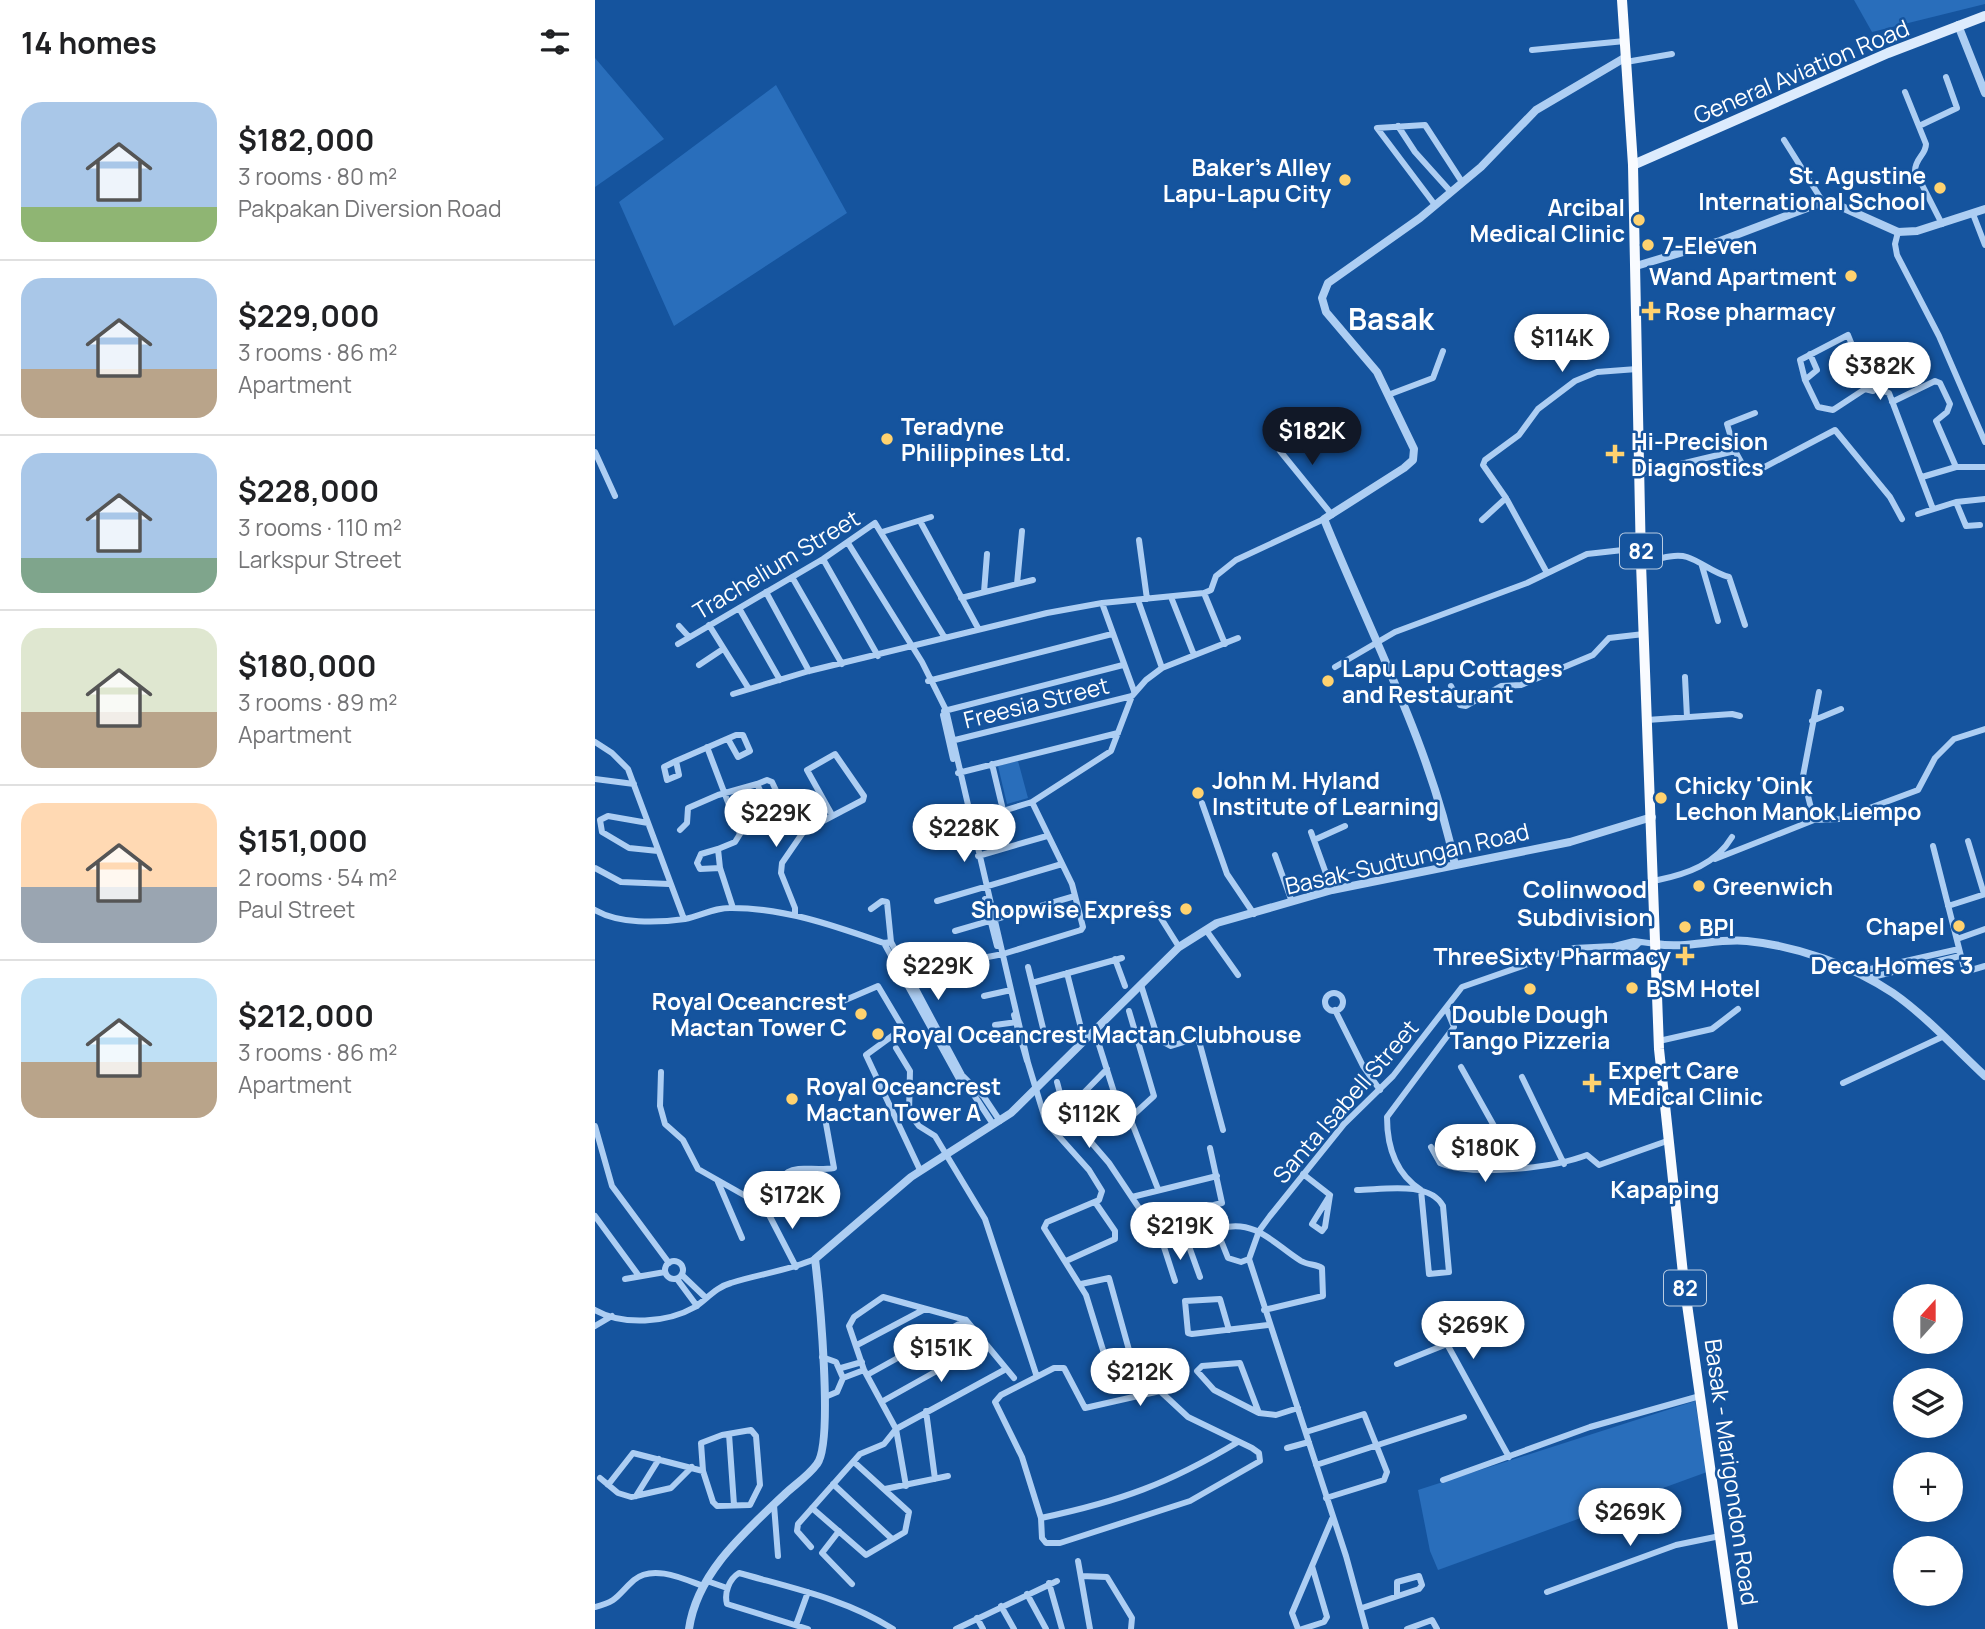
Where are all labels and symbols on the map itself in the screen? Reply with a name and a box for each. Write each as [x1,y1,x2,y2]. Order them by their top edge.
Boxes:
street label: General Aviation Road [1688,11,1914,131]
place label: Baker's Alley Lapu-Lapu City [1163,151,1331,209]
place label: St. Agustine International School [1698,159,1926,217]
marker: Baker's Alley Lapu-Lapu City [1337,172,1353,188]
marker: St. Agustine International School [1932,180,1948,196]
place label: Arcibal Medical Clinic [1470,191,1625,249]
marker: Arcibal Medical Clinic [1631,212,1647,228]
place label: 7-Eleven [1662,229,1757,261]
marker: 7-Eleven [1640,237,1656,253]
place label: Wand Apartment [1649,260,1837,292]
marker: Wand Apartment [1843,268,1859,284]
place label: Rose pharmacy [1665,295,1836,327]
district label: Basak [1348,298,1435,339]
marker: Rose pharmacy [1643,303,1659,319]
pin: $114K [1513,314,1611,374]
pin: $382K [1831,342,1929,402]
pin: $182K [1263,407,1361,467]
place label: Teradyne Philippines Ltd. [901,410,1072,468]
place label: Hi-Precision Diagnostics [1631,425,1768,483]
marker: Teradyne Philippines Ltd. [879,431,895,447]
marker: Hi-Precision Diagnostics [1605,444,1625,464]
street label: Trachelium Street [687,502,865,626]
road number: 82 [1620,534,1662,568]
place label: Lapu Lapu Cottages and Restaurant [1342,652,1563,710]
street label: Freesia Street [960,668,1112,736]
marker: Lapu Lapu Cottages and Restaurant [1320,673,1336,689]
place label: John M. Hyland Institute of Learning [1212,764,1439,822]
place label: Chicky 'Oink Lechon Manok Liempo [1675,769,1922,827]
marker: John M. Hyland Institute of Learning [1190,785,1206,801]
pin: $229K [727,790,825,849]
marker: Chicky 'Oink Lechon Manok Liempo [1653,790,1669,806]
pin: $228K [915,804,1013,864]
street label: Basak-Sudtungan Road [1282,814,1532,902]
place label: Greenwich [1713,870,1833,902]
district label: Colinwood Subdivision [1517,872,1653,933]
marker: Greenwich [1691,878,1707,894]
place label: Shopwise Express [971,893,1172,925]
marker: Shopwise Express [1178,901,1194,917]
place label: Chapel [1866,910,1945,942]
place label: BPI [1699,911,1735,943]
marker: Chapel [1951,918,1967,934]
marker: BPI [1677,919,1693,935]
place label: ThreeSixty Pharmacy [1434,940,1671,972]
pin: $229K [889,942,987,1002]
marker: ThreeSixty Pharmacy [1677,948,1693,964]
district label: Deca Homes 3 [1810,948,1974,981]
place label: BSM Hotel [1646,972,1760,1004]
marker: BSM Hotel [1624,980,1640,996]
marker: Double Dough Tango Pizzeria [1522,981,1538,997]
place label: Royal Oceancrest Mactan Tower C [652,985,847,1043]
place label: Double Dough Tango Pizzeria [1450,998,1610,1056]
marker: Royal Oceancrest Mactan Tower C [853,1006,869,1022]
street label: Santa Isabell Street [1265,1012,1425,1190]
place label: Royal Oceancrest Mactan Clubhouse [892,1018,1302,1050]
marker: Royal Oceancrest Mactan Clubhouse [870,1026,886,1042]
place label: Expert Care MEdical Clinic [1608,1054,1763,1112]
place label: Royal Oceancrest Mactan Tower A [806,1070,1001,1128]
marker: Expert Care MEdical Clinic [1582,1073,1602,1093]
pin: $112K [1040,1090,1138,1150]
marker: Royal Oceancrest Mactan Tower A [784,1091,800,1107]
pin: $180K [1436,1124,1534,1184]
pin: $172K [743,1172,841,1231]
district label: Kapaping [1610,1172,1720,1205]
pin: $219K [1131,1202,1229,1262]
road number: 82 [1664,1270,1706,1306]
north arrow [1893,1284,1963,1354]
pin: $269K [1424,1302,1522,1361]
pin: $151K [892,1324,990,1384]
street label: Basak - Marigondon Road [1697,1337,1767,1607]
pin: $212K [1091,1348,1189,1408]
pin: $269K [1581,1488,1679,1548]

